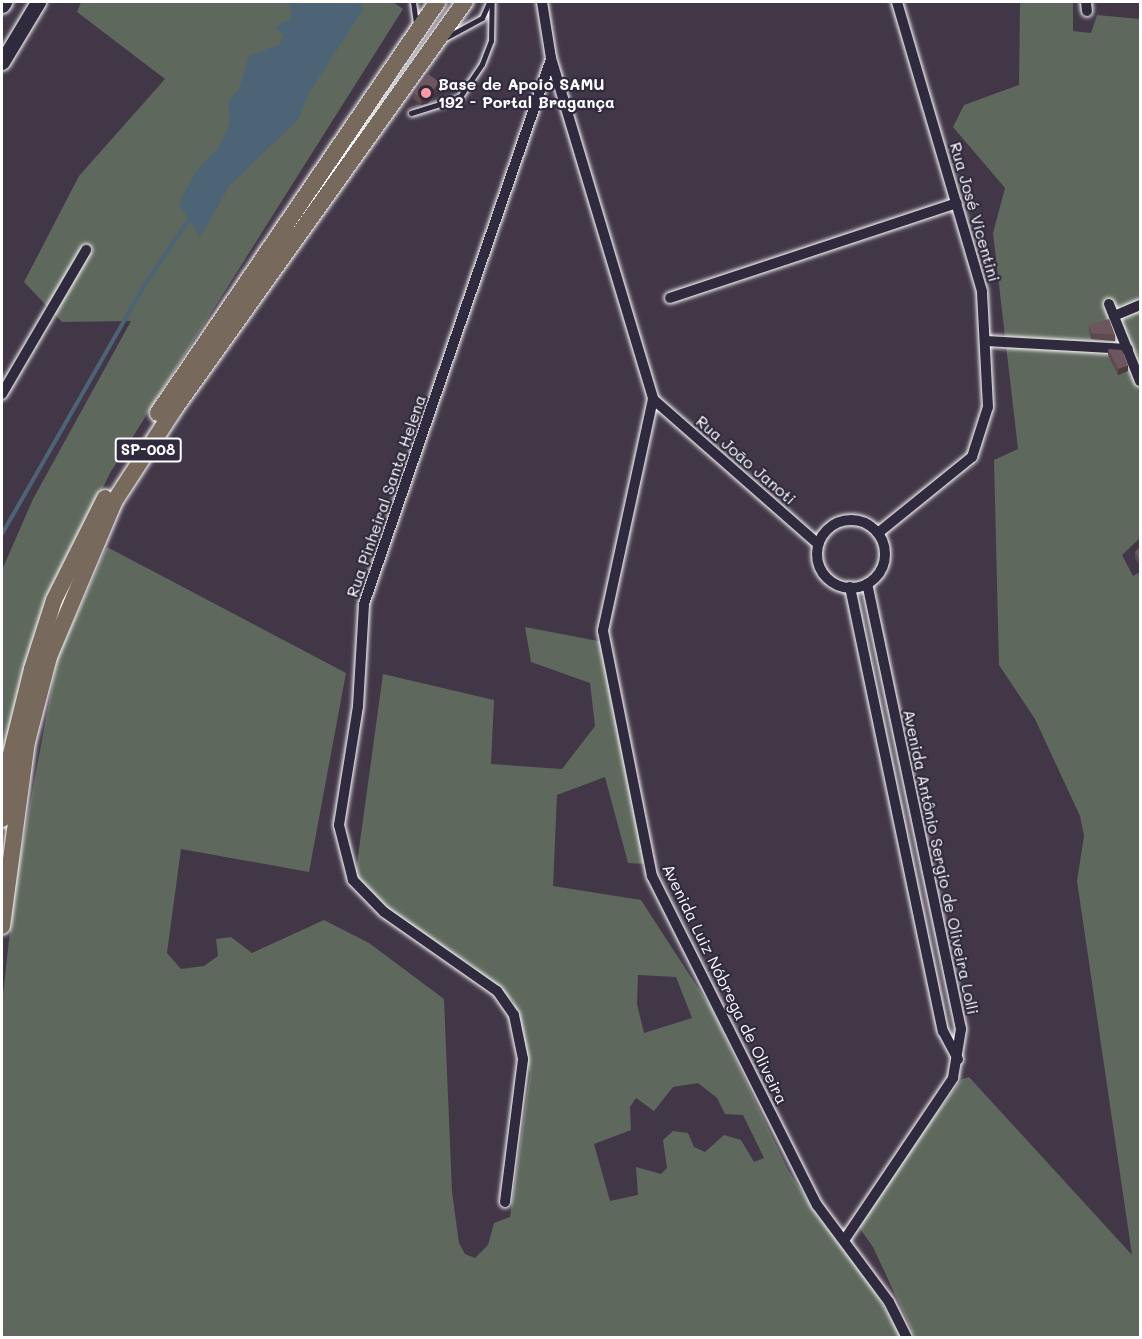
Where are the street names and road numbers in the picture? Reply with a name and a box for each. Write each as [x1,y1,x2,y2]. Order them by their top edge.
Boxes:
street label: Rua José Vicentini [946,140,1004,284]
street label: Rua Pinheiral Santa Helena [342,392,430,600]
street label: Rua João Janoti [692,411,800,509]
road number: SP-008 [114,438,182,462]
street label: Avenida Antônio Sergio de Oliveira Lolli [899,708,983,1016]
street label: Avenida Luiz Nóbrega de Oliveira [658,861,792,1107]

